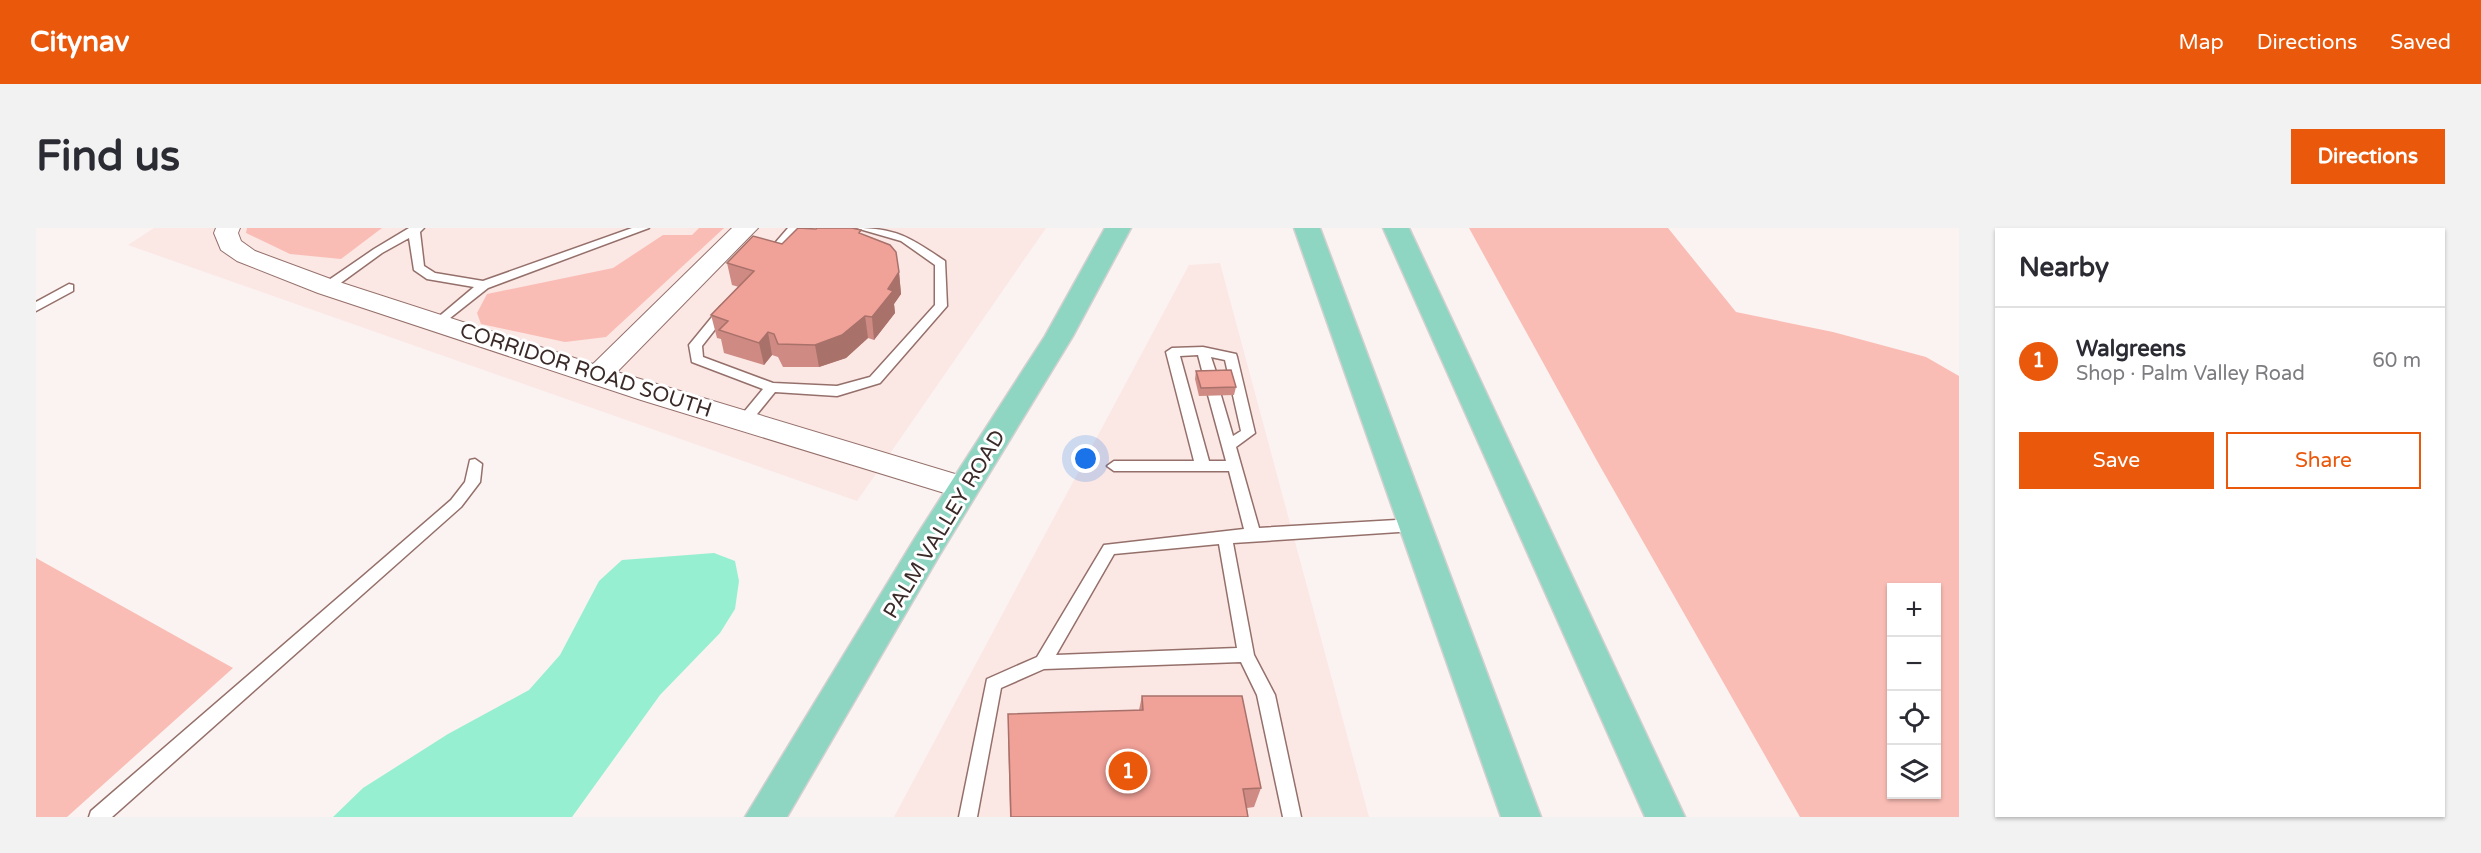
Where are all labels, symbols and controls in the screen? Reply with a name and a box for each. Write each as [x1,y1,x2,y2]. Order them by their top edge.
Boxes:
text: Citynav [30,25,129,59]
text: Map [2178,30,2224,55]
text: Directions [2257,30,2357,55]
text: Saved [2390,30,2451,55]
button: Directions [2291,129,2445,184]
text: Find us [36,131,180,182]
text: Nearby [2019,252,2109,283]
street label: CORRIDOR ROAD SOUTH [457,318,715,423]
text: Walgreens [2076,336,2186,362]
text: 1 [2032,349,2045,373]
text: 60 m [2372,349,2421,373]
text: Shop · Palm Valley Road [2076,362,2305,386]
street label: PALM VALLEY ROAD [878,425,1011,623]
button: Save [2019,432,2214,489]
button: Share [2226,432,2421,489]
your location [1071,444,1100,473]
map controls [1887,583,1941,799]
button: + [1887,583,1941,637]
button: − [1887,637,1941,691]
button: locate [1887,691,1941,745]
button: layers [1887,745,1941,799]
pin: 1 [1108,748,1148,794]

